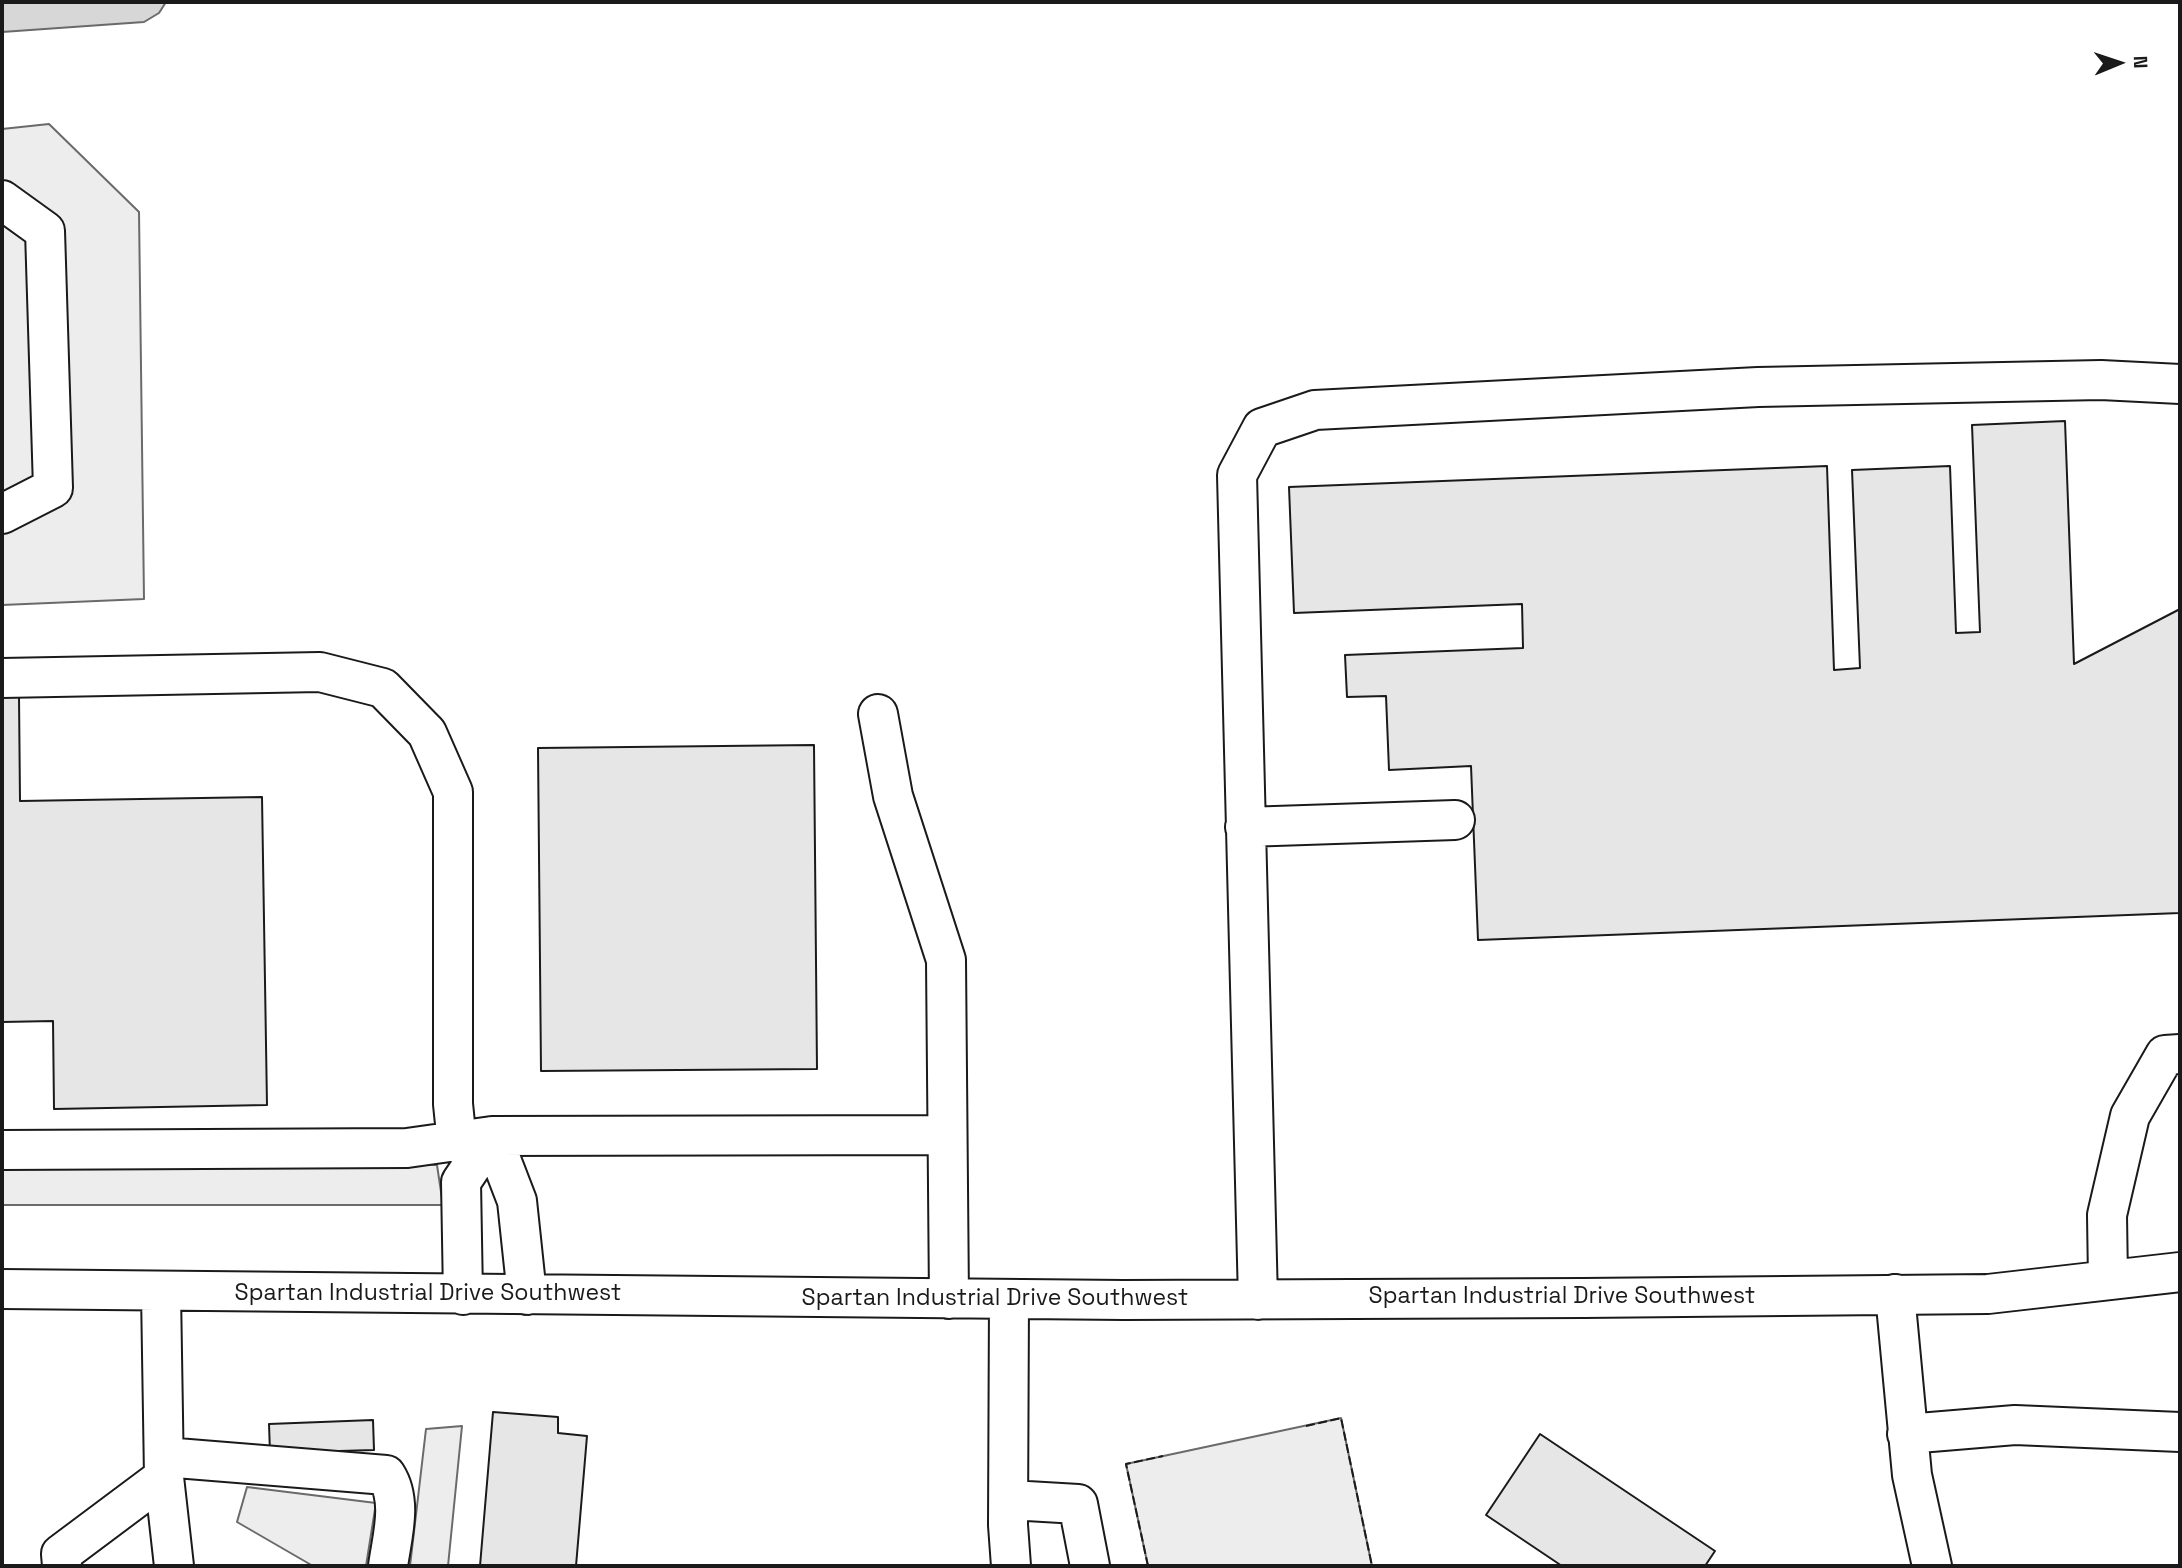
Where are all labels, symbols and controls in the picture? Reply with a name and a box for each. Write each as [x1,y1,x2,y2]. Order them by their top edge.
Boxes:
north arrow [2084,28,2154,98]
text: N [2128,55,2153,69]
street label: Spartan Industrial Drive Southwest [235,1280,621,1308]
street label: Spartan Industrial Drive Southwest [1369,1283,1755,1311]
street label: Spartan Industrial Drive Southwest [802,1285,1188,1313]

